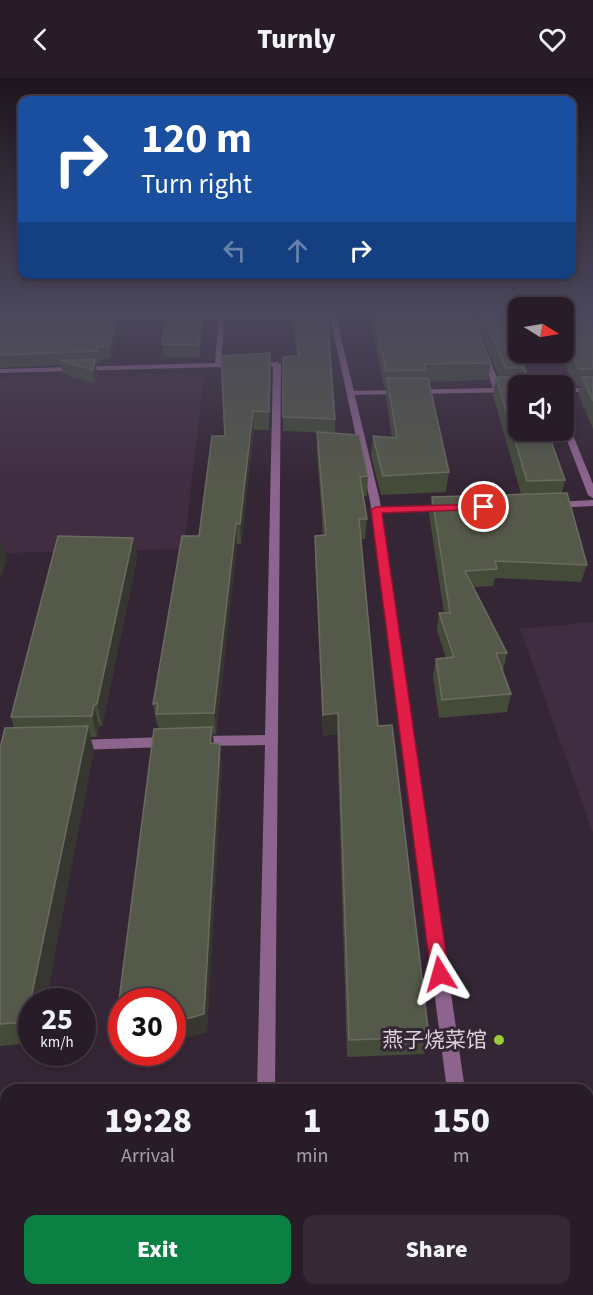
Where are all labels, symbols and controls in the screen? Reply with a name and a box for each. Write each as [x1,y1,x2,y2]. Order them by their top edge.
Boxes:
text: Turnly [257,20,336,59]
icon: back [24,23,57,56]
icon: heart [536,23,569,56]
text: 120 m [141,109,252,169]
icon: right [42,120,120,198]
text: Turn right [141,165,252,204]
icon: left [218,234,251,267]
icon: ahead [281,234,314,267]
icon: right [344,234,377,267]
north arrow [508,297,574,363]
map controls [508,297,574,441]
button: sound [508,375,574,441]
pin [458,481,509,532]
icon: arrive [467,490,500,523]
position arrow [408,942,472,1006]
speed limit sign: 30 [108,988,186,1066]
text: 25 [41,998,73,1041]
place label: 燕子烧菜馆 [382,1025,487,1055]
text: km/h [40,1032,74,1053]
marker: 燕子烧菜馆 [492,1033,506,1047]
text: 19:28 [104,1095,192,1146]
text: 1 [303,1095,322,1146]
text: 150 [432,1095,490,1146]
text: Arrival [121,1142,175,1170]
text: min [296,1142,328,1170]
text: m [453,1142,469,1170]
button: Exit [24,1215,291,1284]
button: Share [303,1215,570,1284]

